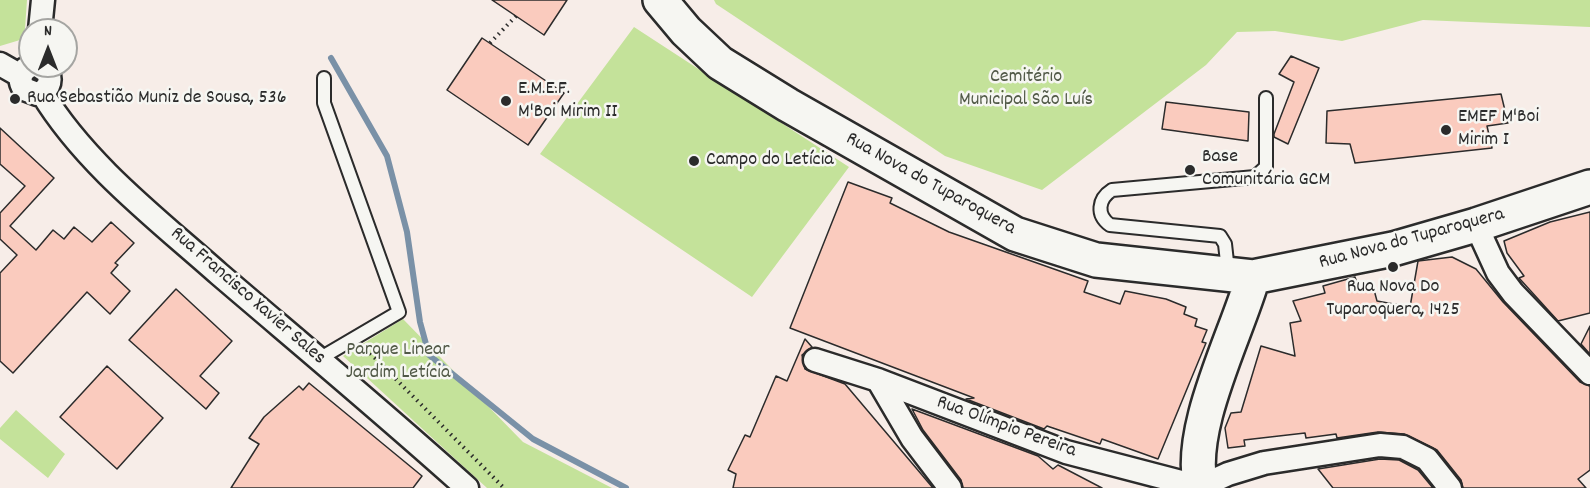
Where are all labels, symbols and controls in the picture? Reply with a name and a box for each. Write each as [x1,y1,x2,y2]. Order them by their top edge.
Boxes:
north arrow [18,18,78,78]
text: N [44,20,52,43]
park label: Cemitério Municipal São Luís [959,66,1093,113]
place label: E.M.E.F. M'Boi Mirim II [518,78,617,125]
place label: Rua Sebastião Muniz de Sousa, 536 [27,87,287,111]
marker: Rua Sebastião Muniz de Sousa, 536 [8,92,22,106]
marker: E.M.E.F. M'Boi Mirim II [499,94,513,108]
place label: EMEF M'Boi Mirim I [1458,106,1539,153]
marker: EMEF M'Boi Mirim I [1439,123,1453,137]
street label: Rua Nova do Tuparoquera [841,128,1019,242]
place label: Base Comunitária GCM [1202,146,1330,193]
place label: Campo do Letícia [706,149,834,173]
marker: Campo do Letícia [687,154,701,168]
marker: Base Comunitária GCM [1183,163,1197,177]
street label: Rua Nova do Tuparoquera [1317,204,1507,276]
street label: Rua Francisco Xavier Sales [164,223,330,371]
marker: Rua Nova Do Tuparoquera, 1425 [1386,260,1400,274]
place label: Rua Nova Do Tuparoquera, 1425 [1326,276,1460,323]
park label: Parque Linear Jardim Letícia [346,339,450,386]
street label: Rua Olímpio Pereira [933,392,1079,464]

